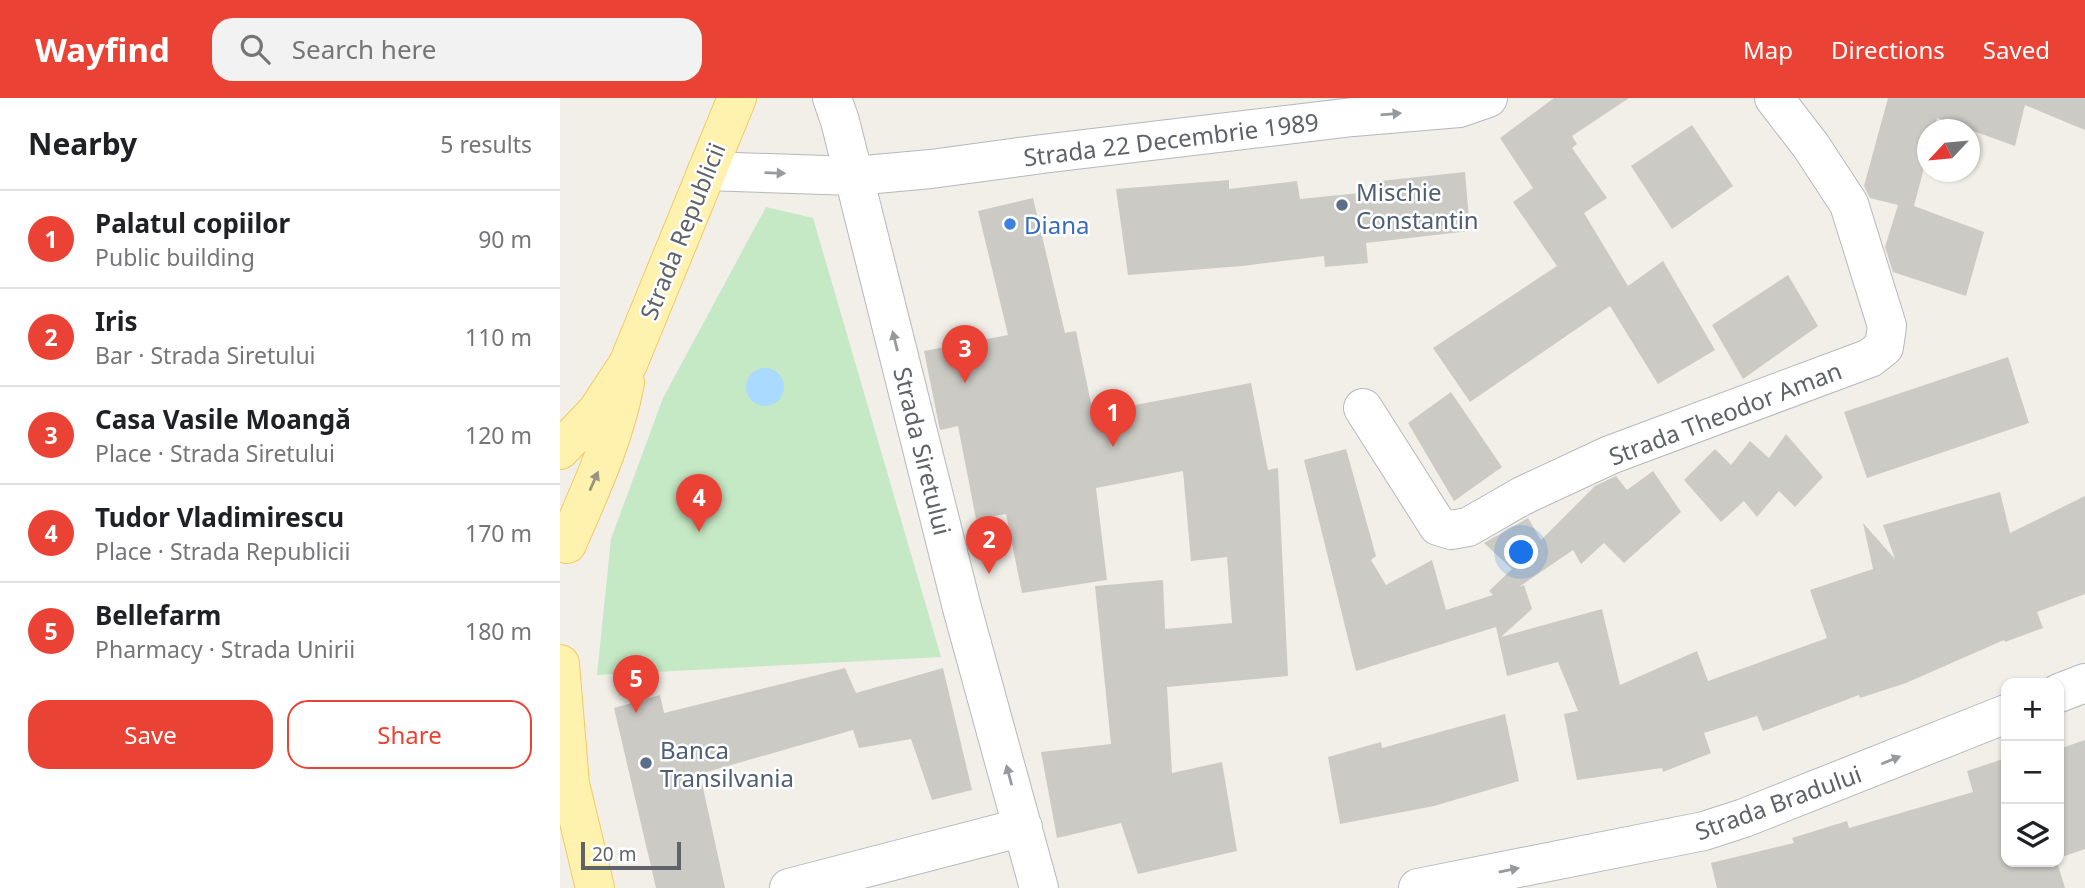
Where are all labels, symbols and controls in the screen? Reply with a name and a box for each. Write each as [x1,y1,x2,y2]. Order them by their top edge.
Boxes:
search box [212,18,702,81]
text: Wayfind [35,27,170,72]
icon: search [236,30,274,68]
text: Search here [292,31,436,67]
text: Map [1743,33,1793,66]
text: Directions [1831,33,1945,66]
text: Saved [1983,33,2050,66]
street label: Strada 22 Decembrie 1989 [1022,105,1320,173]
one-way arrow [1380,108,1402,119]
north arrow [1917,119,1980,182]
text: Nearby [28,123,137,164]
text: 5 results [440,128,532,160]
street label: Strada Republicii [631,138,733,324]
one-way arrow [764,168,786,179]
place label: Mischie Constantin [1356,175,1479,236]
marker: Mischie Constantin [1334,197,1350,213]
text: Palatul copiilor [95,205,290,241]
place label: Diana [1024,208,1089,241]
marker: Diana [1002,216,1018,232]
text: 1 [44,223,58,255]
text: 90 m [478,223,532,255]
text: Public building [95,241,255,273]
text: Iris [95,303,138,339]
text: 2 [44,321,58,353]
text: 110 m [465,321,532,353]
pin: 3 [942,325,988,383]
one-way arrow [890,330,900,351]
text: Bar · Strada Siretului [95,339,316,371]
street label: Strada Theodor Aman [1604,353,1846,473]
street label: Strada Siretului [886,363,960,539]
pin: 1 [1090,389,1136,447]
text: Casa Vasile Moangă [95,401,351,437]
text: 3 [44,419,58,451]
text: 120 m [465,419,532,451]
text: Place · Strada Siretului [95,437,335,469]
one-way arrow [589,471,600,492]
pin: 4 [676,474,722,532]
text: Tudor Vladimirescu [95,499,344,535]
pin: 2 [966,516,1012,574]
text: 4 [44,517,58,549]
text: 170 m [465,517,532,549]
text: Place · Strada Republicii [95,535,350,567]
your location [1504,535,1538,569]
text: Bellefarm [95,597,221,633]
text: 5 [44,615,58,647]
text: 180 m [465,615,532,647]
text: Pharmacy · Strada Unirii [95,633,355,665]
pin: 5 [613,655,659,713]
map controls [2001,678,2064,867]
button: + [2001,678,2064,741]
button: Save [28,700,273,769]
button: Share [287,700,532,769]
place label: Banca Transilvania [660,733,794,794]
button: − [2001,741,2064,804]
one-way arrow [1880,754,1901,765]
marker: Banca Transilvania [638,755,654,771]
street label: Strada Bradului [1690,757,1866,847]
one-way arrow [1003,764,1013,785]
button: layers [2001,804,2064,867]
scale bar [581,839,681,871]
text: 20 m [592,841,636,867]
one-way arrow [1498,865,1520,876]

